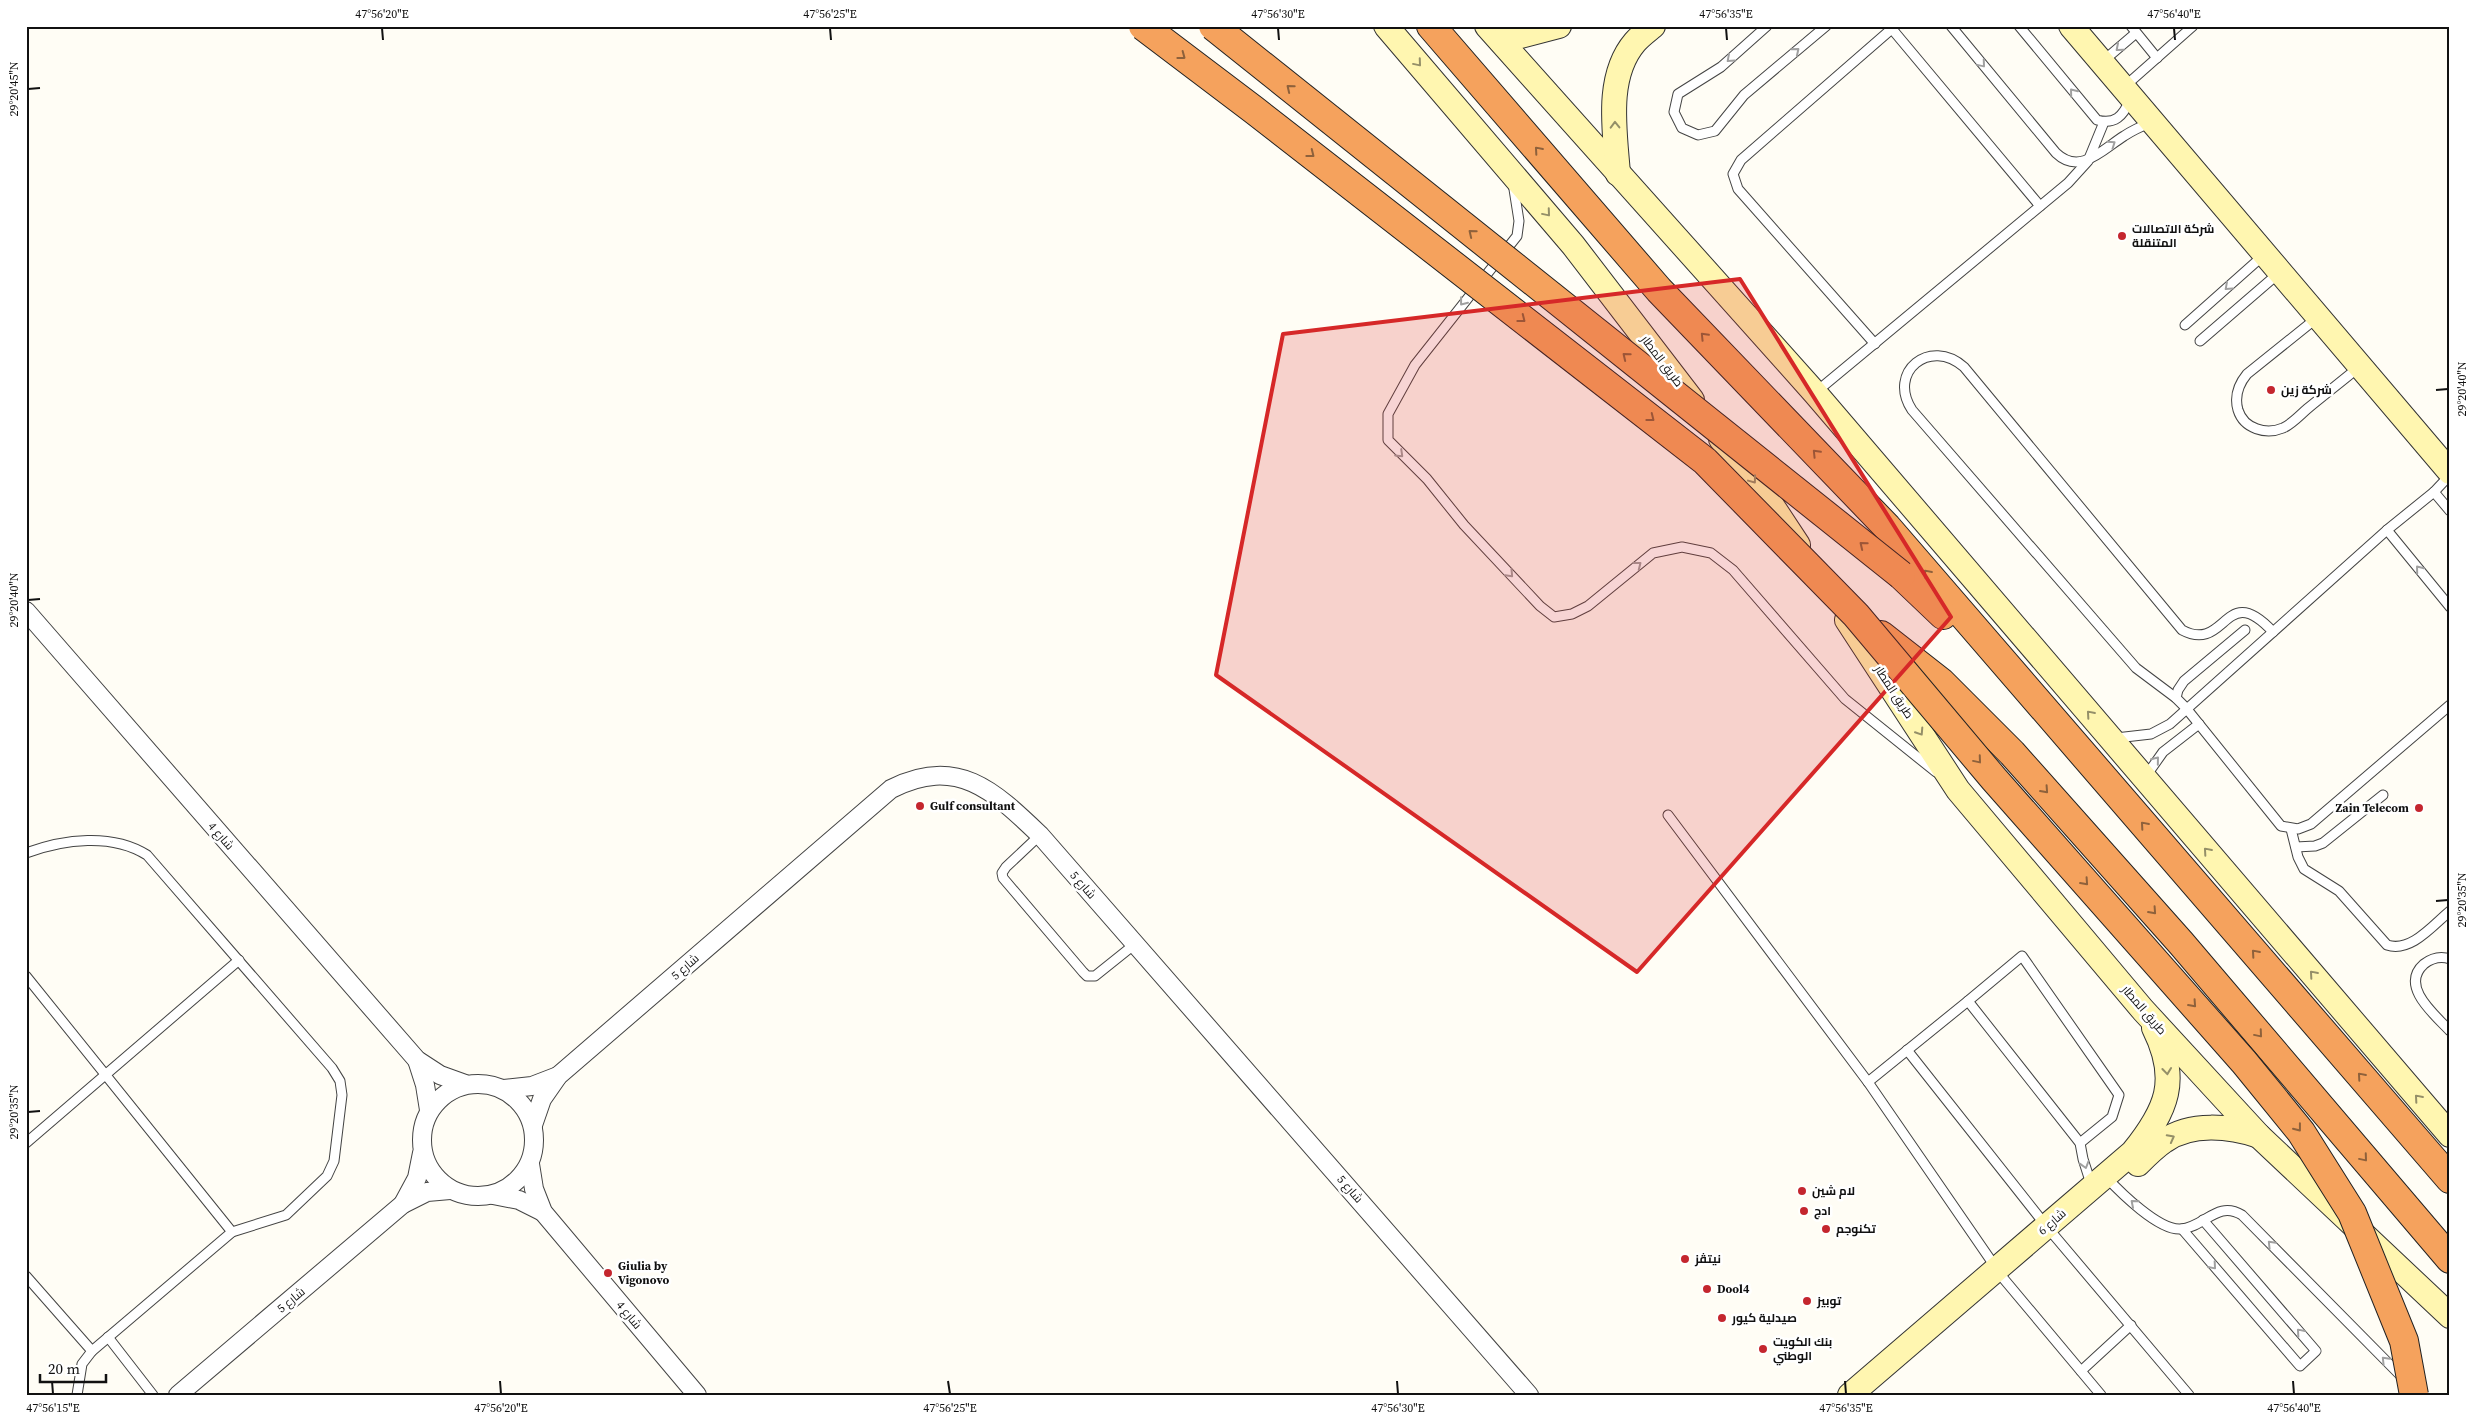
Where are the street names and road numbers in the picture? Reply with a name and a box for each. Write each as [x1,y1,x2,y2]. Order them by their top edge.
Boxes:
street label: طريق المطار [1637,331,1687,390]
street label: طريق المطار [1870,661,1917,722]
street label: شارع 4 [204,819,238,853]
street label: شارع 5 [1066,868,1100,902]
street label: شارع 5 [668,950,702,984]
street label: طريق المطار [2117,981,2170,1038]
street label: شارع 5 [1333,1172,1367,1206]
street label: شارع 6 [2035,1205,2069,1239]
street label: شارع 5 [274,1284,308,1316]
street label: شارع 4 [613,1298,645,1332]

